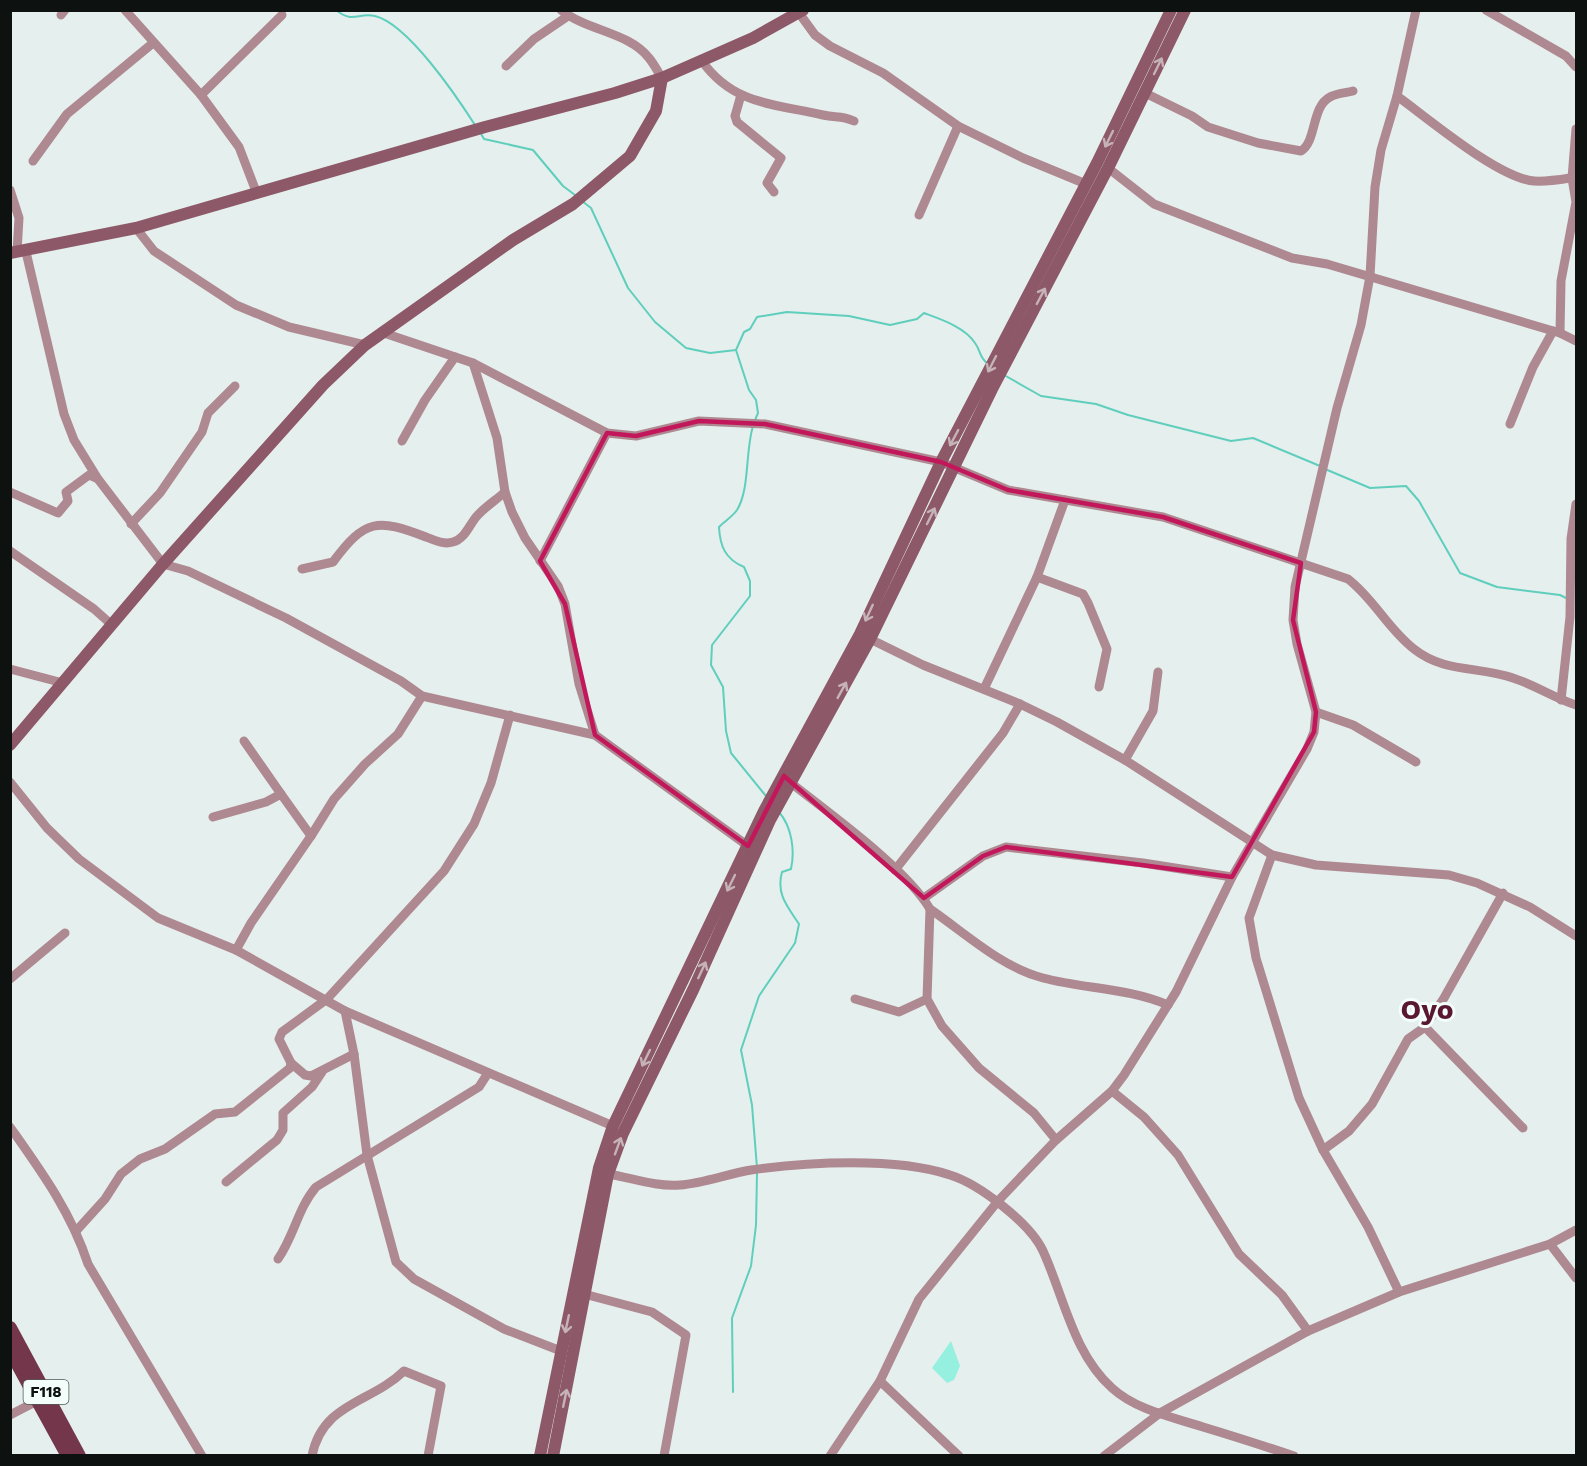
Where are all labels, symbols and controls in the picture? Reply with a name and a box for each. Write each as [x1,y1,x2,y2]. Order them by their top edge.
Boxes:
one-way arrow [1152,58,1164,76]
one-way arrow [1103,129,1115,147]
one-way arrow [1036,288,1047,306]
one-way arrow [986,355,997,373]
one-way arrow [948,429,960,446]
one-way arrow [926,508,938,526]
one-way arrow [863,604,875,622]
one-way arrow [837,681,848,699]
one-way arrow [724,873,736,891]
one-way arrow [697,962,708,980]
district label: Oyo [1401,993,1453,1026]
one-way arrow [639,1049,651,1067]
one-way arrow [614,1137,625,1156]
one-way arrow [561,1314,572,1334]
road number: F118 [24,1380,68,1404]
one-way arrow [560,1389,571,1408]

